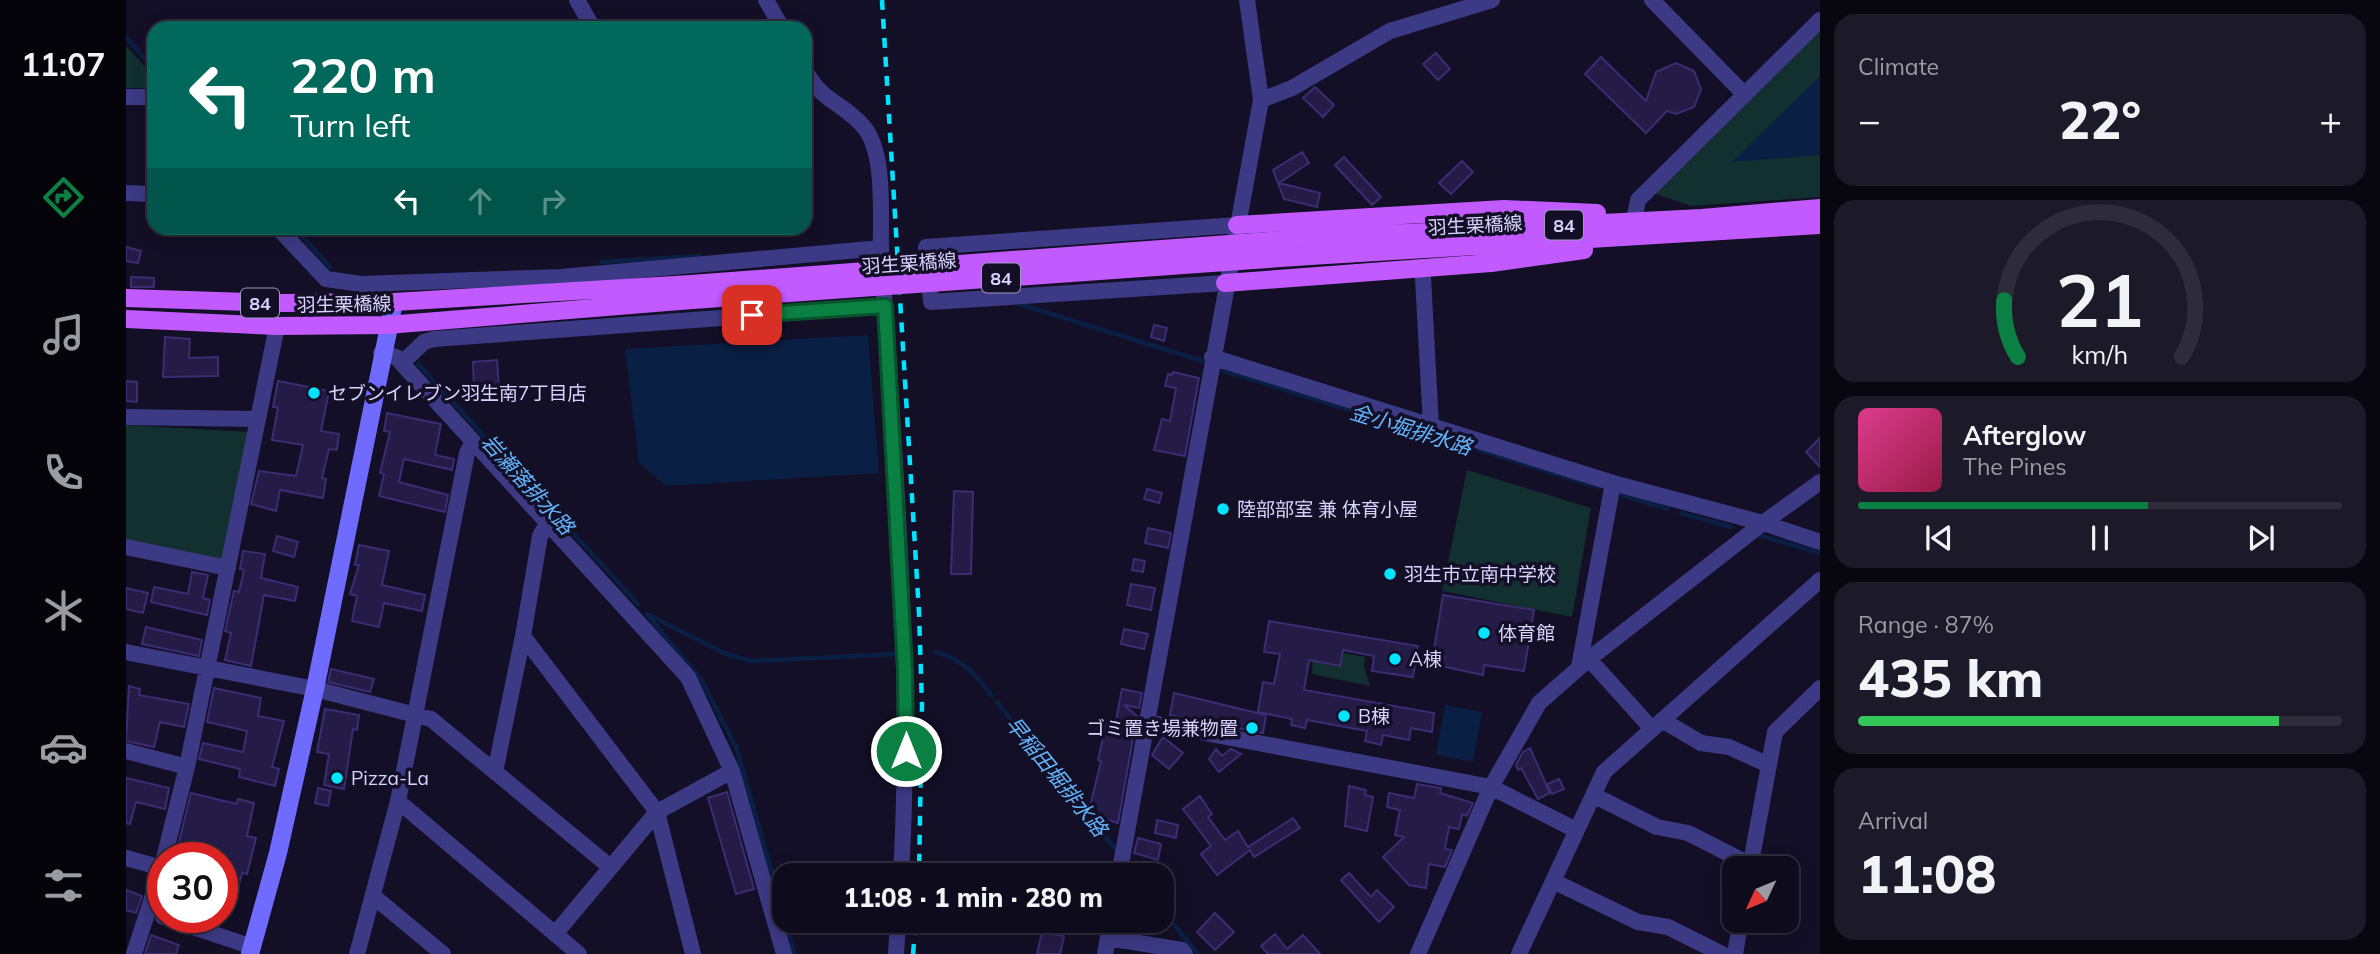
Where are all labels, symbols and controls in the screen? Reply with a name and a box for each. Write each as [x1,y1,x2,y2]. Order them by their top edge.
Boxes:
text: 11:07 [21,44,105,84]
text: 220 m [290,44,436,105]
icon: left [175,49,266,140]
text: Climate [1858,52,1939,81]
text: 22° [2059,87,2141,152]
text: − [1858,96,1881,144]
text: + [2319,96,2342,144]
text: Turn left [290,105,410,145]
icon: directions [39,173,88,222]
icon: left [388,182,426,220]
icon: ahead [461,182,499,220]
icon: right [534,182,572,220]
road number: 84 [1545,210,1583,240]
street label: 羽生栗橋線 [1427,211,1523,239]
street label: 羽生栗橋線 [861,248,957,278]
text: 21 [2056,254,2144,345]
road number: 84 [982,264,1020,292]
pin [722,285,782,345]
road number: 84 [241,288,279,318]
street label: 羽生栗橋線 [296,291,392,317]
icon: arrive [733,296,771,334]
icon: music [39,310,88,359]
text: km/h [2072,339,2128,370]
place label: セブンイレブン羽生南7丁目店 [328,381,586,405]
marker: セブンイレブン羽生南7丁目店 [306,385,322,401]
water label: 金小堀排水路 [1347,398,1477,460]
text: Afterglow [1963,419,2086,452]
water label: 岩瀬落排水路 [476,428,581,541]
icon: phone [39,448,88,497]
text: The Pines [1963,452,2067,481]
place label: 陸部部室 兼 体育小屋 [1237,497,1418,521]
marker: 陸部部室 兼 体育小屋 [1215,501,1231,517]
icon: previous [1920,519,1958,557]
icon: pause [2081,519,2119,557]
icon: next [2242,519,2280,557]
place label: 羽生市立南中学校 [1404,562,1556,586]
marker: 羽生市立南中学校 [1382,566,1398,582]
icon: climate [39,586,88,635]
text: Range · 87% [1858,610,1994,639]
place label: 体育館 [1498,621,1555,645]
marker: 体育館 [1476,625,1492,641]
text: 435 km [1858,645,2043,710]
place label: A棟 [1409,647,1442,671]
marker: A棟 [1387,651,1403,667]
place label: B棟 [1358,704,1390,728]
marker: B棟 [1336,708,1352,724]
water label: 早稲田堀排水路 [1001,711,1115,843]
position arrow [869,714,943,788]
place label: ゴミ置き場兼物置 [1086,716,1238,740]
marker: ゴミ置き場兼物置 [1244,720,1260,736]
icon: car [39,723,88,772]
place label: Pizza-La [351,766,429,790]
marker: Pizza-La [329,770,345,786]
text: Arrival [1858,806,1928,835]
text: 11:08 [1858,841,1996,906]
speed limit sign: 30 [147,842,238,933]
north arrow [1722,856,1799,933]
map controls [1722,856,1799,933]
icon: filters [39,861,88,910]
text: 11:08 · 1 min · 280 m [843,881,1103,914]

